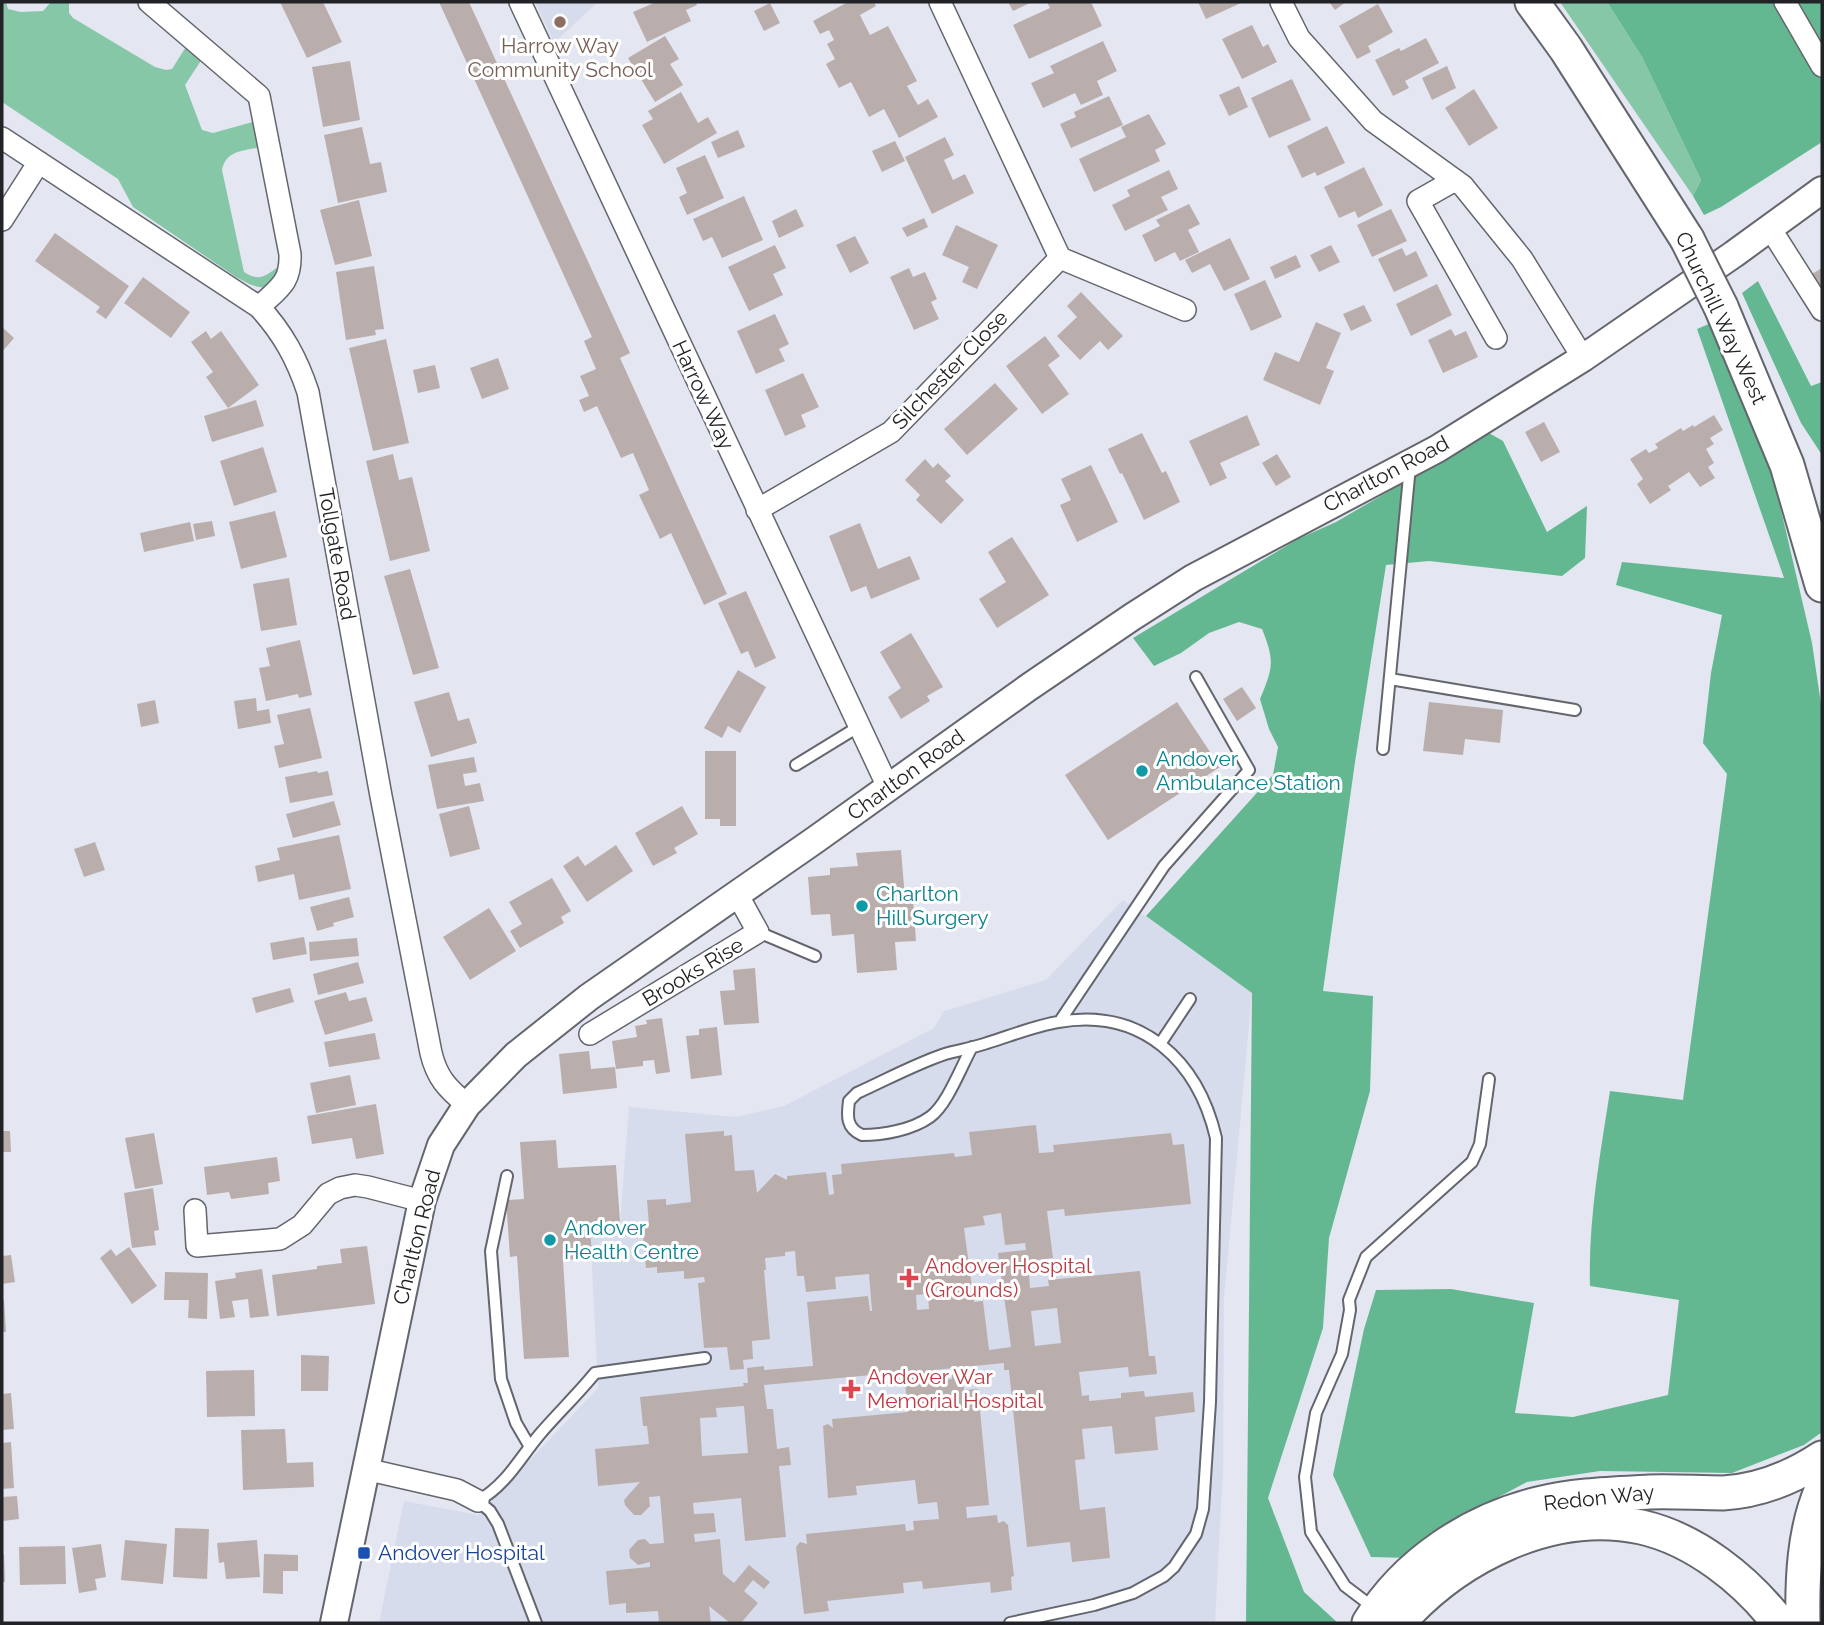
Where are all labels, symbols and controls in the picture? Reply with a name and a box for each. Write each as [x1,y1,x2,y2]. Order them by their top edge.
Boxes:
marker: Harrow Way Community School [552,14,568,30]
place label: Harrow Way Community School [467,33,653,82]
street label: Churchill Way West [1671,228,1772,408]
street label: Silchester Close [887,305,1013,434]
street label: Harrow Way [667,336,740,453]
street label: Charlton Road [1319,430,1453,517]
street label: Tollgate Road [314,486,361,622]
street label: Charlton Road [842,724,969,825]
place label: Andover Ambulance Station [1156,746,1341,795]
marker: Andover Ambulance Station [1134,763,1150,779]
place label: Charlton Hill Surgery [876,881,989,930]
marker: Charlton Hill Surgery [854,898,870,914]
street label: Brooks Rise [638,932,748,1011]
street label: Charlton Road [388,1167,445,1307]
place label: Andover Health Centre [564,1215,699,1264]
marker: Andover Health Centre [542,1232,558,1248]
place label: Andover Hospital (Grounds) [925,1253,1092,1302]
marker: Andover Hospital (Grounds) [899,1268,919,1288]
place label: Andover War Memorial Hospital [867,1364,1043,1413]
marker: Andover War Memorial Hospital [841,1379,861,1399]
street label: Redon Way [1542,1479,1656,1516]
place label: Andover Hospital [378,1540,545,1565]
marker: Andover Hospital [356,1545,372,1561]

